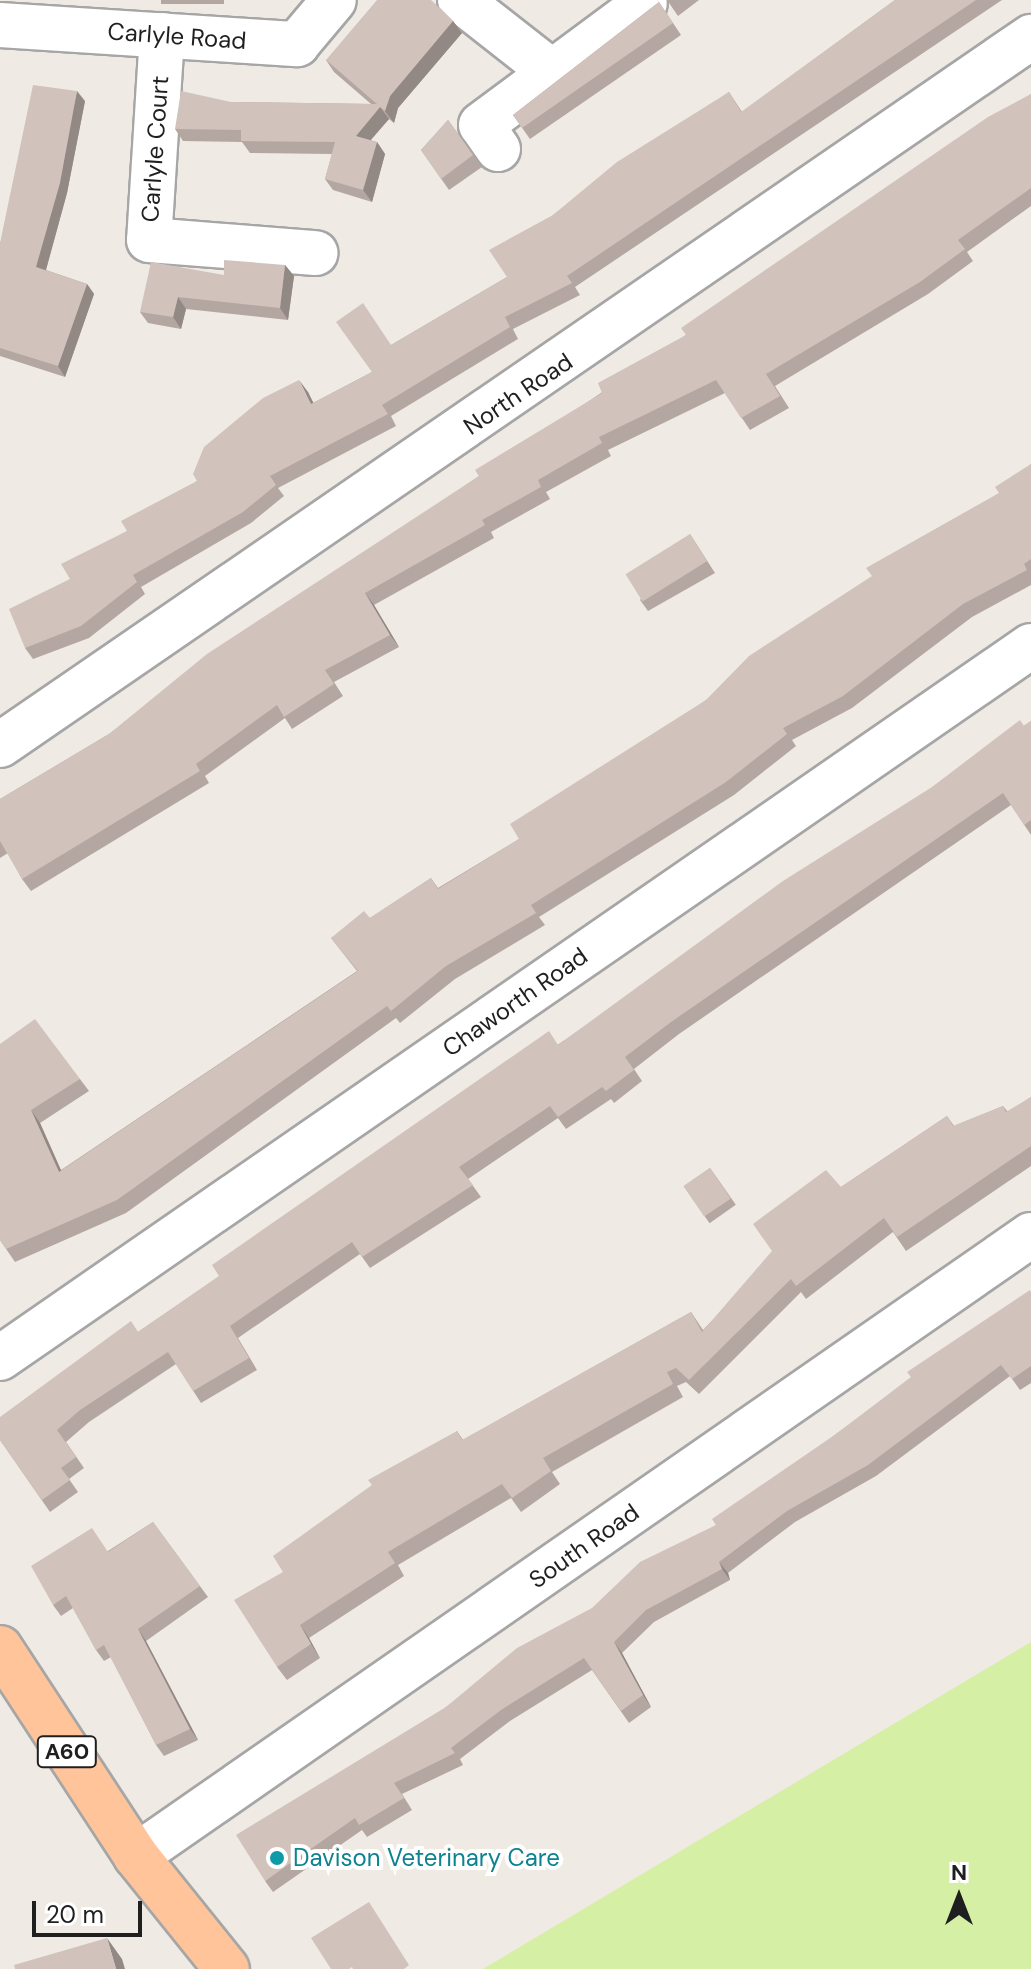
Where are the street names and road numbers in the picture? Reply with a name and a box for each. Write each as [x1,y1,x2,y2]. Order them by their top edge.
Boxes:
street label: Carlyle Road [107,17,247,55]
street label: Carlyle Court [136,75,174,223]
street label: North Road [458,347,578,441]
street label: Chaworth Road [437,941,593,1063]
street label: South Road [524,1498,644,1594]
road number: A60 [35,1734,99,1770]

